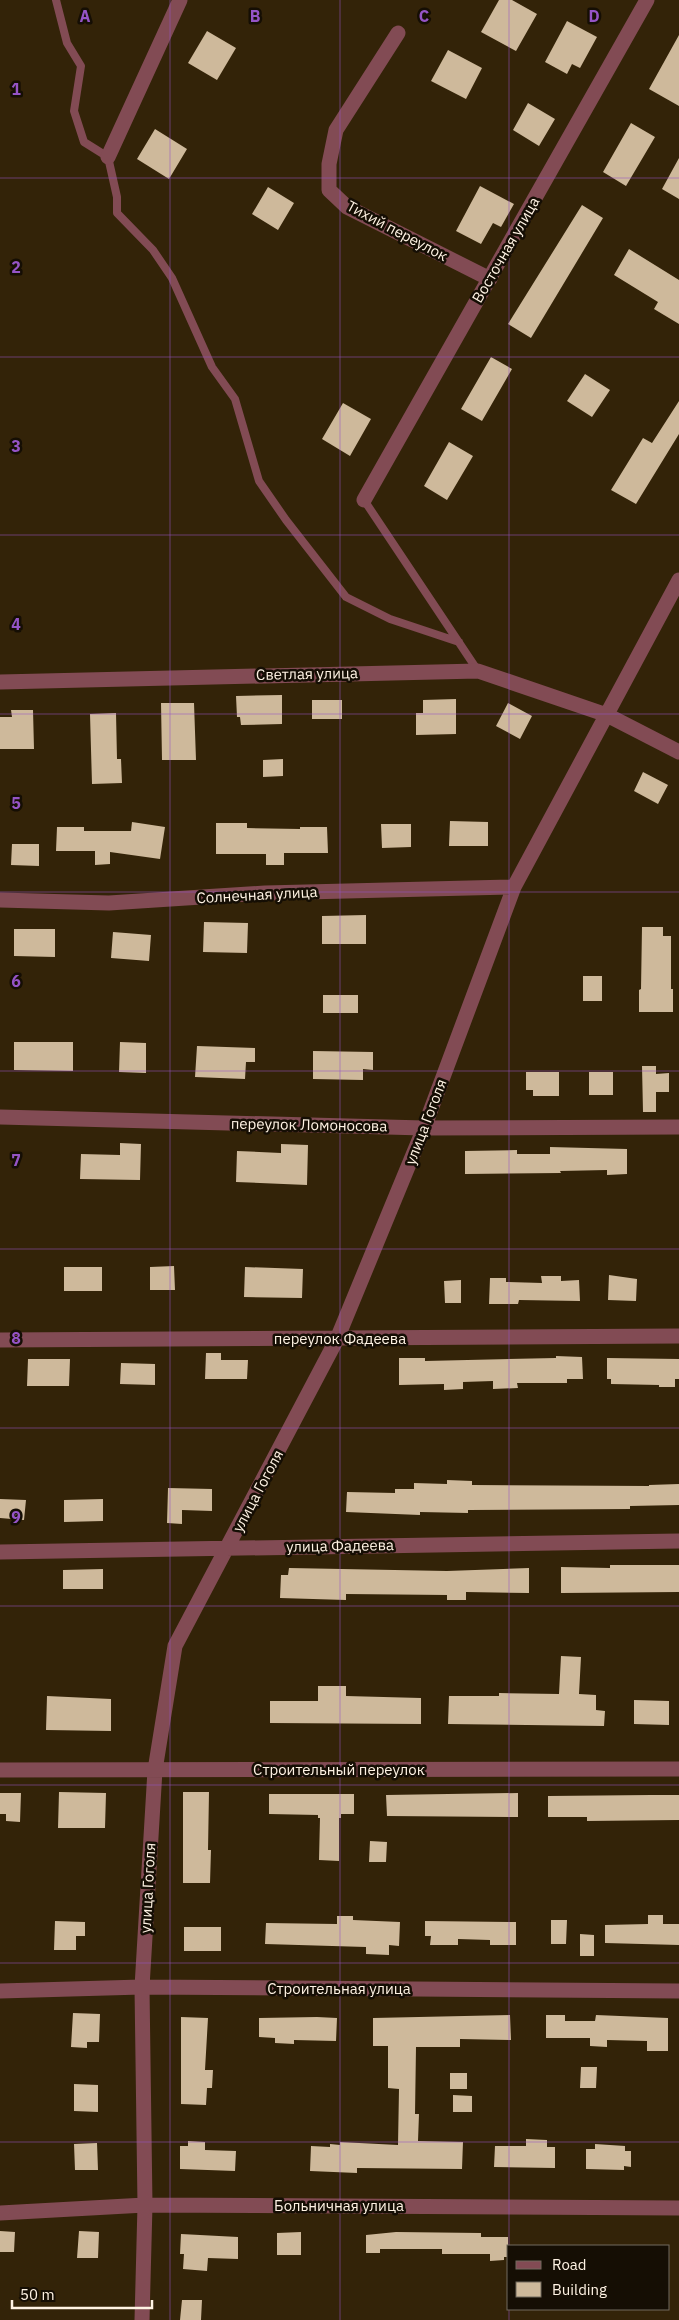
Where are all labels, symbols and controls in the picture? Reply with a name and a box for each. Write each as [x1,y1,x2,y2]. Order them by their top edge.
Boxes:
text: A [80,6,91,26]
text: B [250,6,261,26]
text: C [419,6,429,26]
text: D [588,6,600,26]
text: 1 [11,79,21,99]
street label: Восточная улица [468,193,544,306]
street label: Тихий переулок [344,196,451,265]
text: 2 [11,257,21,277]
text: 3 [11,436,21,456]
text: 4 [11,614,21,634]
street label: Светлая улица [256,663,358,684]
text: 5 [11,793,21,813]
street label: Солнечная улица [196,882,318,907]
text: 6 [11,971,21,991]
street label: улица Гоголя [400,1076,451,1167]
street label: переулок Ломоносова [231,1114,387,1135]
text: 7 [11,1150,21,1170]
text: 8 [11,1328,21,1348]
street label: переулок Фадеева [274,1329,406,1348]
street label: улица Гоголя [228,1446,287,1535]
text: 9 [11,1507,21,1527]
street label: улица Фадеева [286,1535,394,1556]
street label: Строительный переулок [253,1760,425,1779]
street label: улица Гоголя [136,1842,159,1934]
street label: Строительная улица [267,1979,411,1998]
street label: Больничная улица [274,2196,404,2215]
legend [507,2245,669,2310]
text: Road [552,2255,587,2274]
scale bar [12,2278,152,2310]
text: Building [552,2280,607,2299]
text: 50 m [20,2285,55,2304]

